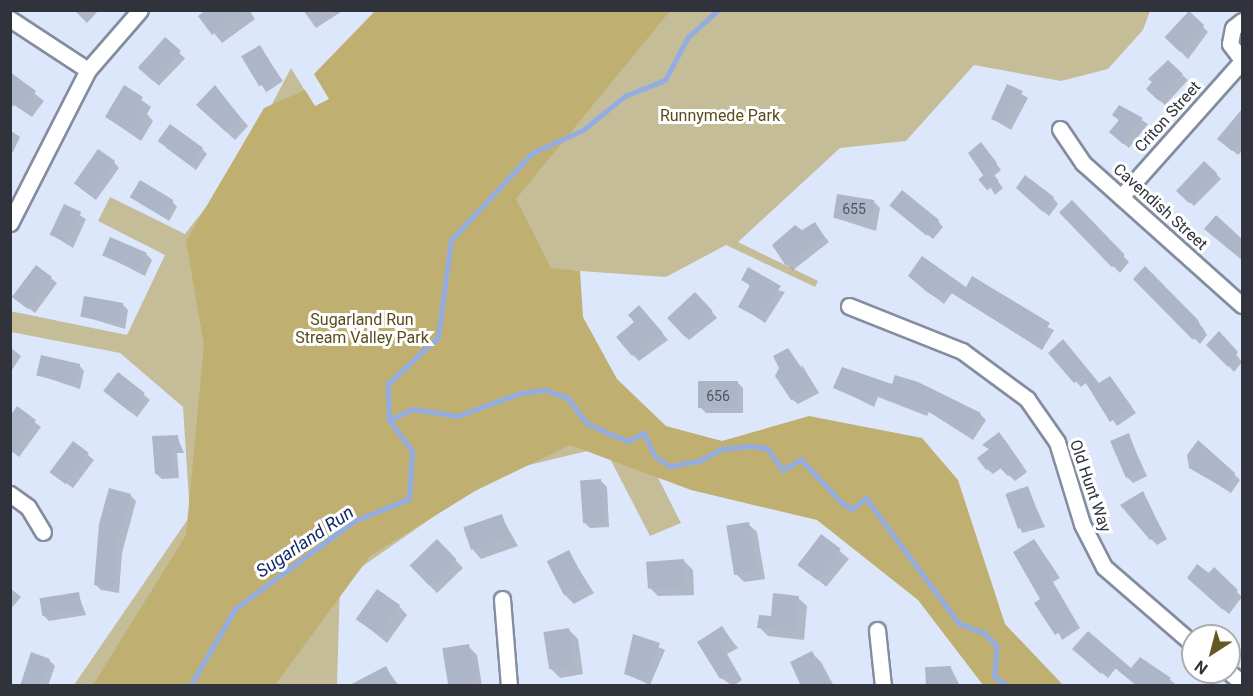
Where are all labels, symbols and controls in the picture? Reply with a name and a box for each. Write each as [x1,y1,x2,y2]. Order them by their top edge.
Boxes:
street label: Criton Street [1131,78,1205,156]
park label: Runnymede Park [660,106,780,126]
street label: Cavendish Street [1109,160,1211,254]
house number: 655 [842,201,866,217]
park label: Sugarland Run Stream Valley Park [295,310,429,348]
house number: 656 [706,388,730,404]
street label: Old Hunt Way [1065,437,1115,535]
water label: Sugarland Run [252,501,358,583]
north arrow [1181,624,1241,684]
text: N [1191,656,1211,678]

